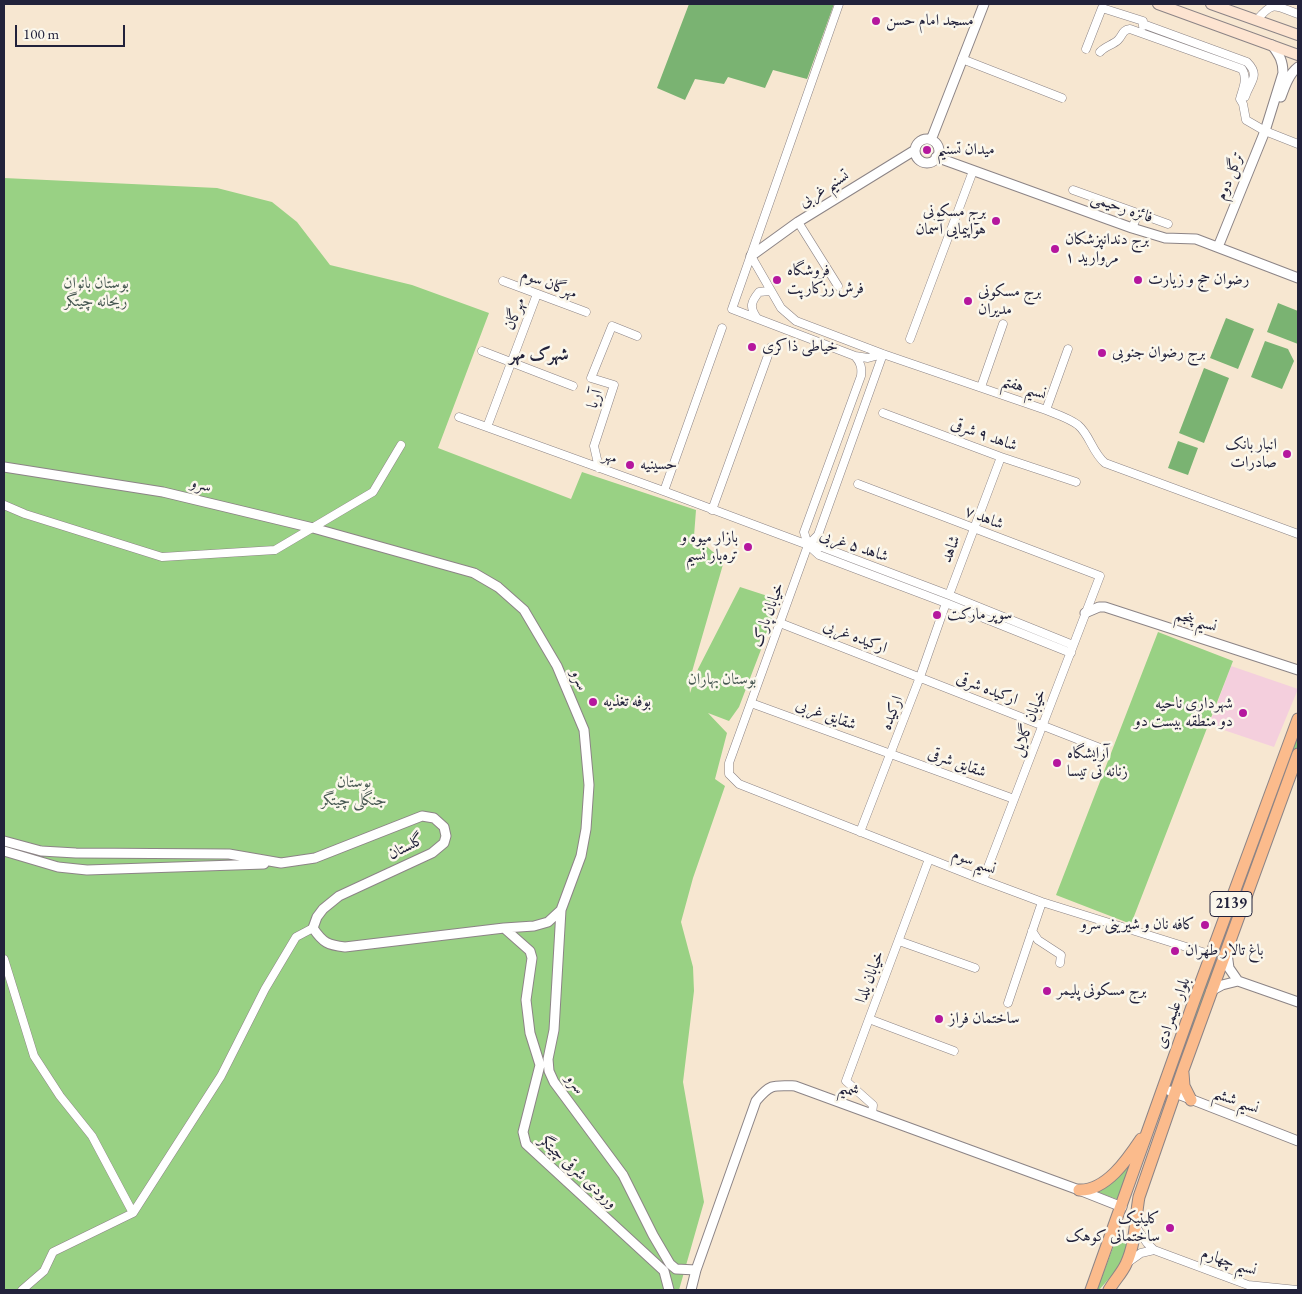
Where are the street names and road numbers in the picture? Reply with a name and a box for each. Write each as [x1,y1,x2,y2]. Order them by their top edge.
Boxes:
street label: ترگل دوم [1212,149,1248,203]
street label: تسنیم غربی [795,166,853,212]
street label: فائزه رحیمی [1088,188,1156,228]
street label: مهرگان سوم [518,265,580,303]
street label: مهرگان [500,295,530,333]
street label: نسیم هفتم [999,371,1049,405]
street label: آریا [583,387,607,411]
street label: شاهد ۹ شرقی [948,414,1020,456]
street label: مهر [600,446,620,468]
street label: سرو [189,473,213,497]
street label: شاهد ۷ [962,502,1006,534]
street label: شاهد ۵ غربی [817,525,891,567]
street label: شاهد [937,533,965,565]
street label: خیابان پارک [748,580,788,650]
street label: نسیم پنجم [1173,605,1219,637]
street label: ارکیده غربی [820,616,890,658]
street label: سرو [566,667,592,693]
street label: ارکیده شرقی [954,669,1020,709]
street label: خیابان گلایل [1007,687,1051,759]
street label: ارکیده [877,693,907,733]
street label: شقایق غربی [793,695,859,735]
street label: شقایق شرقی [925,744,989,782]
street label: گلستان [385,830,427,864]
street label: نسیم سوم [949,845,999,879]
road number: 2139 [1210,892,1252,916]
street label: خیابان یلدا [851,948,889,1006]
street label: بلوار علیمرادی [1151,975,1195,1051]
street label: سرو [561,1070,589,1098]
street label: شمیم [836,1078,862,1102]
street label: نسیم ششم [1210,1083,1262,1119]
street label: ورودی شرقی چیتگر [535,1131,621,1213]
street label: نسیم چهارم [1199,1244,1259,1280]

